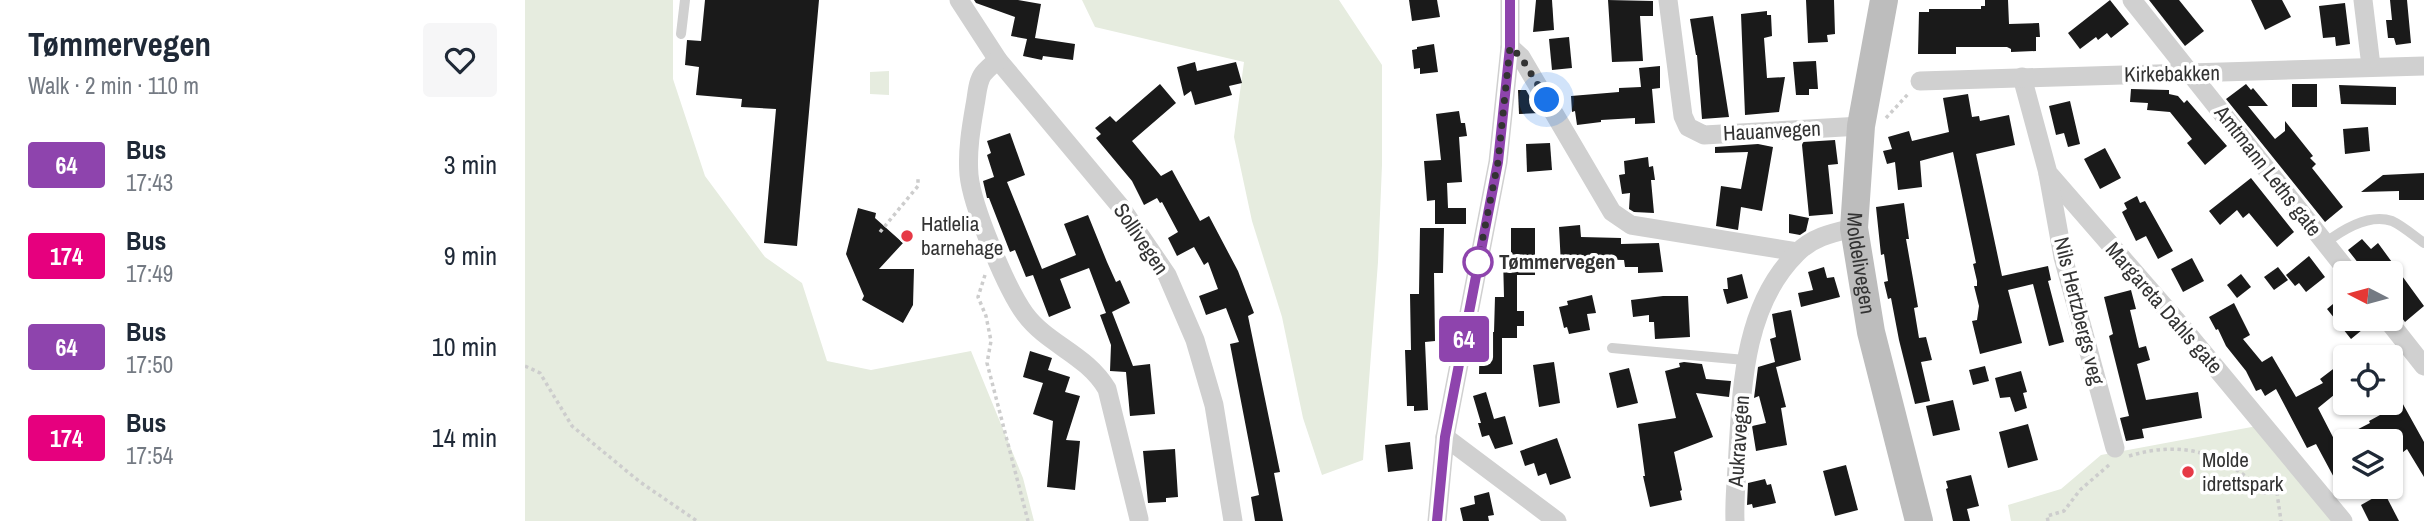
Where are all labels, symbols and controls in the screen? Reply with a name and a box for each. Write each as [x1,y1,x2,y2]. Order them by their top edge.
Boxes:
text: Tømmervegen [28,22,211,66]
button: heart [423,23,497,97]
street label: Kirkebakken [2124,58,2220,89]
text: Walk · 2 min · 110 m [28,70,199,101]
your location [1529,82,1564,117]
street label: Amtmann Leths gate [2207,98,2329,242]
street label: Hauanvegen [1722,113,1821,148]
text: Bus [126,132,166,167]
text: 3 min [444,147,497,182]
text: 64 [56,149,77,181]
text: 17:43 [126,167,173,198]
street label: Sollivegen [1107,197,1176,280]
place label: Hatlelia barnehage [921,209,1003,262]
street label: Moldelivegen [1840,212,1883,316]
text: Bus [126,223,166,258]
marker: Hatlelia barnehage [899,228,915,244]
street label: Nils Hertzbergs veg [2047,234,2112,388]
street label: Margareta Dahls gate [2099,236,2230,380]
text: 9 min [444,238,497,273]
text: 174 [50,240,83,272]
marker: Tømmervegen [1463,247,1493,277]
place label: Tømmervegen [1499,247,1615,276]
text: 17:49 [126,258,173,289]
north arrow [2333,261,2403,331]
map controls [2333,261,2403,499]
text: Bus [126,314,166,349]
line badge: 64 [1433,316,1495,362]
text: 64 [1453,323,1475,355]
text: 10 min [432,329,497,364]
text: 64 [56,331,77,363]
button: locate [2333,345,2403,415]
text: 17:50 [126,349,173,380]
street label: Aukravegen [1721,394,1756,489]
text: Bus [126,405,166,440]
text: 14 min [432,420,497,455]
text: 174 [50,422,83,454]
button: layers [2333,429,2403,499]
text: 17:54 [126,440,173,471]
place label: Molde idrettspark [2202,445,2284,498]
marker: Molde idrettspark [2180,464,2196,480]

